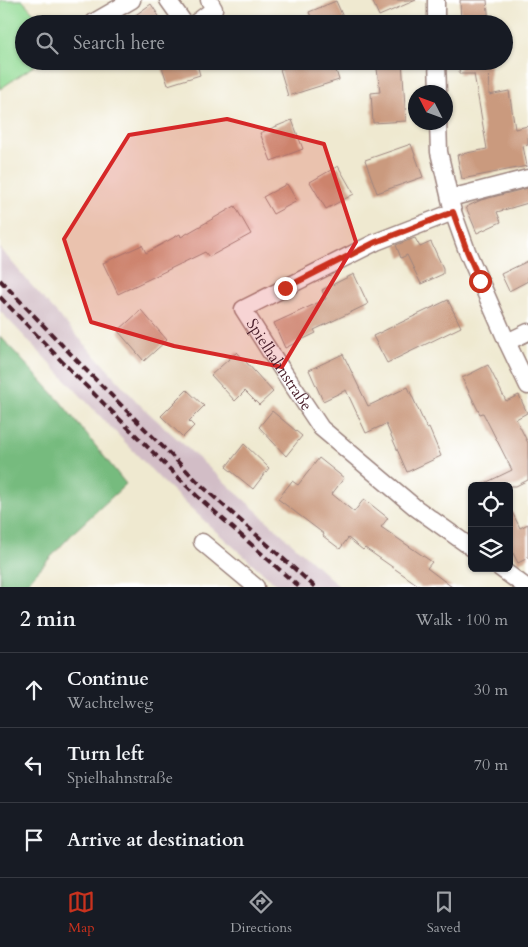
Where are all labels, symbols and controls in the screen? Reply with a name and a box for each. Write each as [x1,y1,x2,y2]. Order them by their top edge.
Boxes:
search box [15,15,513,70]
icon: search [33,29,61,57]
text: Search here [73,30,165,56]
north arrow [408,85,453,130]
route start [469,270,492,293]
route end [274,277,297,300]
street label: Spielhahnstraße [241,314,317,415]
map controls [468,482,513,572]
button: locate [468,482,513,527]
button: layers [468,527,513,572]
text: 2 min [20,605,76,634]
text: Walk · 100 m [416,609,508,631]
text: Continue [67,666,149,692]
icon: ahead [20,676,48,704]
text: 30 m [474,679,508,701]
text: Wachtelweg [67,692,153,714]
text: Turn left [67,741,144,767]
icon: left [20,751,48,779]
text: 70 m [474,754,508,776]
text: Spielhahnstraße [67,767,173,789]
icon: arrive [20,826,48,854]
text: Arrive at destination [67,827,244,853]
tab: Map [67,888,95,937]
tab: Directions [230,888,292,937]
tab: Saved [427,888,461,937]

